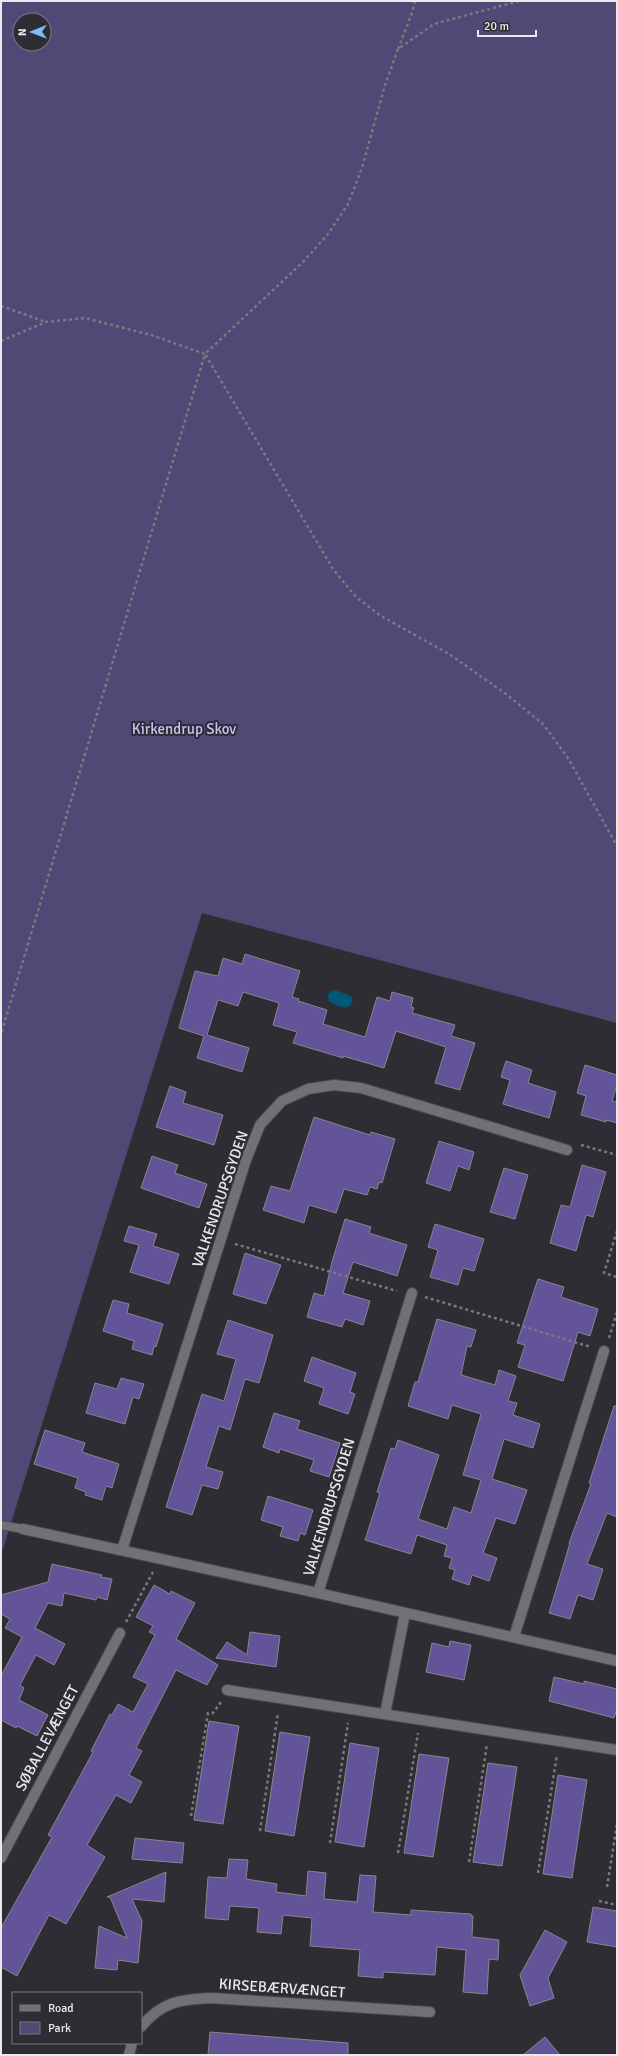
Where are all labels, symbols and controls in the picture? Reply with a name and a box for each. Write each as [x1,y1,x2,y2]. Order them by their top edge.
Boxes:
north arrow [12,12,52,52]
scale bar [478,12,536,38]
text: 20 m [484,19,509,34]
text: N [16,28,29,36]
park label: Kirkendrup Skov [132,720,236,738]
street label: VALKENDRUPSGYDEN [188,1128,252,1270]
street label: VALKENDRUPSGYDEN [299,1436,359,1578]
street label: SØBALLEVÆNGET [12,1682,83,1794]
street label: KIRSEBÆRVÆNGET [218,1975,346,2001]
legend [12,1992,142,2044]
text: Road [48,2001,74,2016]
text: Park [48,2021,71,2036]

